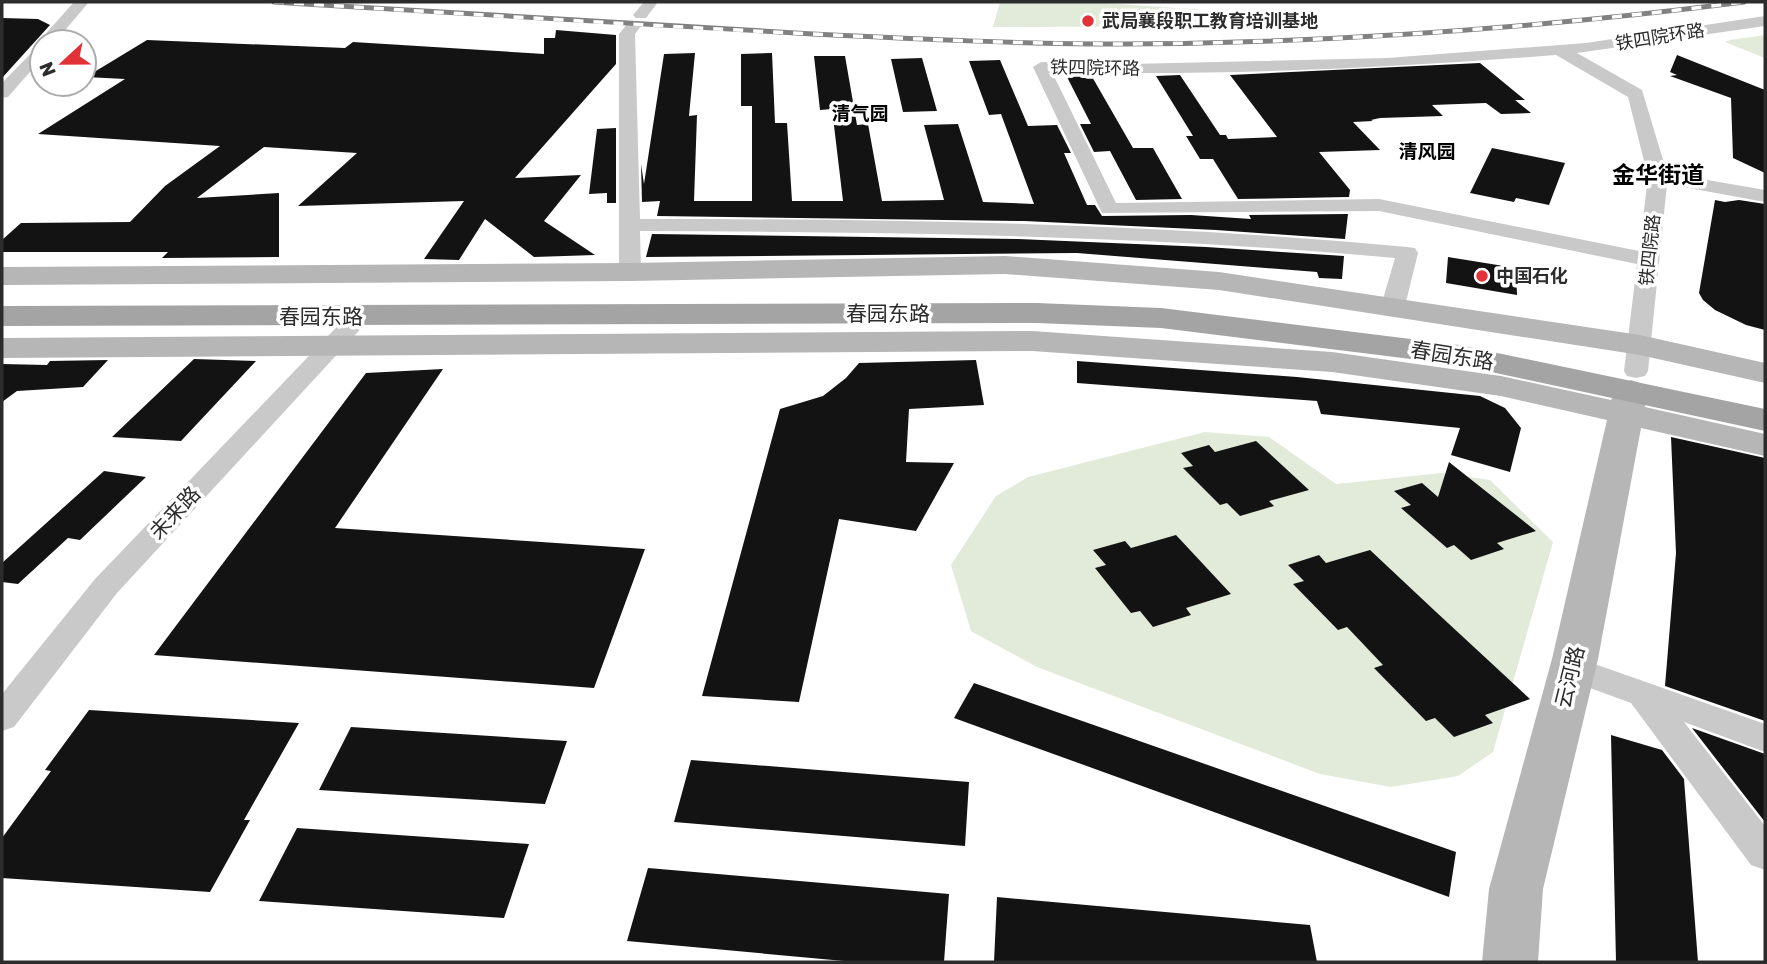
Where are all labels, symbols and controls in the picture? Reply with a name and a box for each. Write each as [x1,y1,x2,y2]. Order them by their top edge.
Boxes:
place label: 武局襄段职工教育培训基地 [1102,10,1318,32]
marker: 武局襄段职工教育培训基地 [1080,13,1096,29]
street label: 铁四院环路 [1614,19,1706,55]
north arrow [28,28,98,98]
street label: 铁四院环路 [1050,56,1140,80]
text: N [34,59,61,80]
district label: 清气园 [831,102,889,125]
district label: 清风园 [1398,140,1456,163]
district label: 金华街道 [1612,161,1704,189]
street label: 铁四院路 [1635,213,1665,287]
place label: 中国石化 [1496,265,1568,287]
marker: 中国石化 [1474,268,1490,284]
street label: 春园东路 [846,301,930,326]
street label: 春园东路 [279,304,363,329]
street label: 春园东路 [1409,337,1496,374]
street label: 未来路 [144,481,205,544]
street label: 云河路 [1550,643,1589,710]

